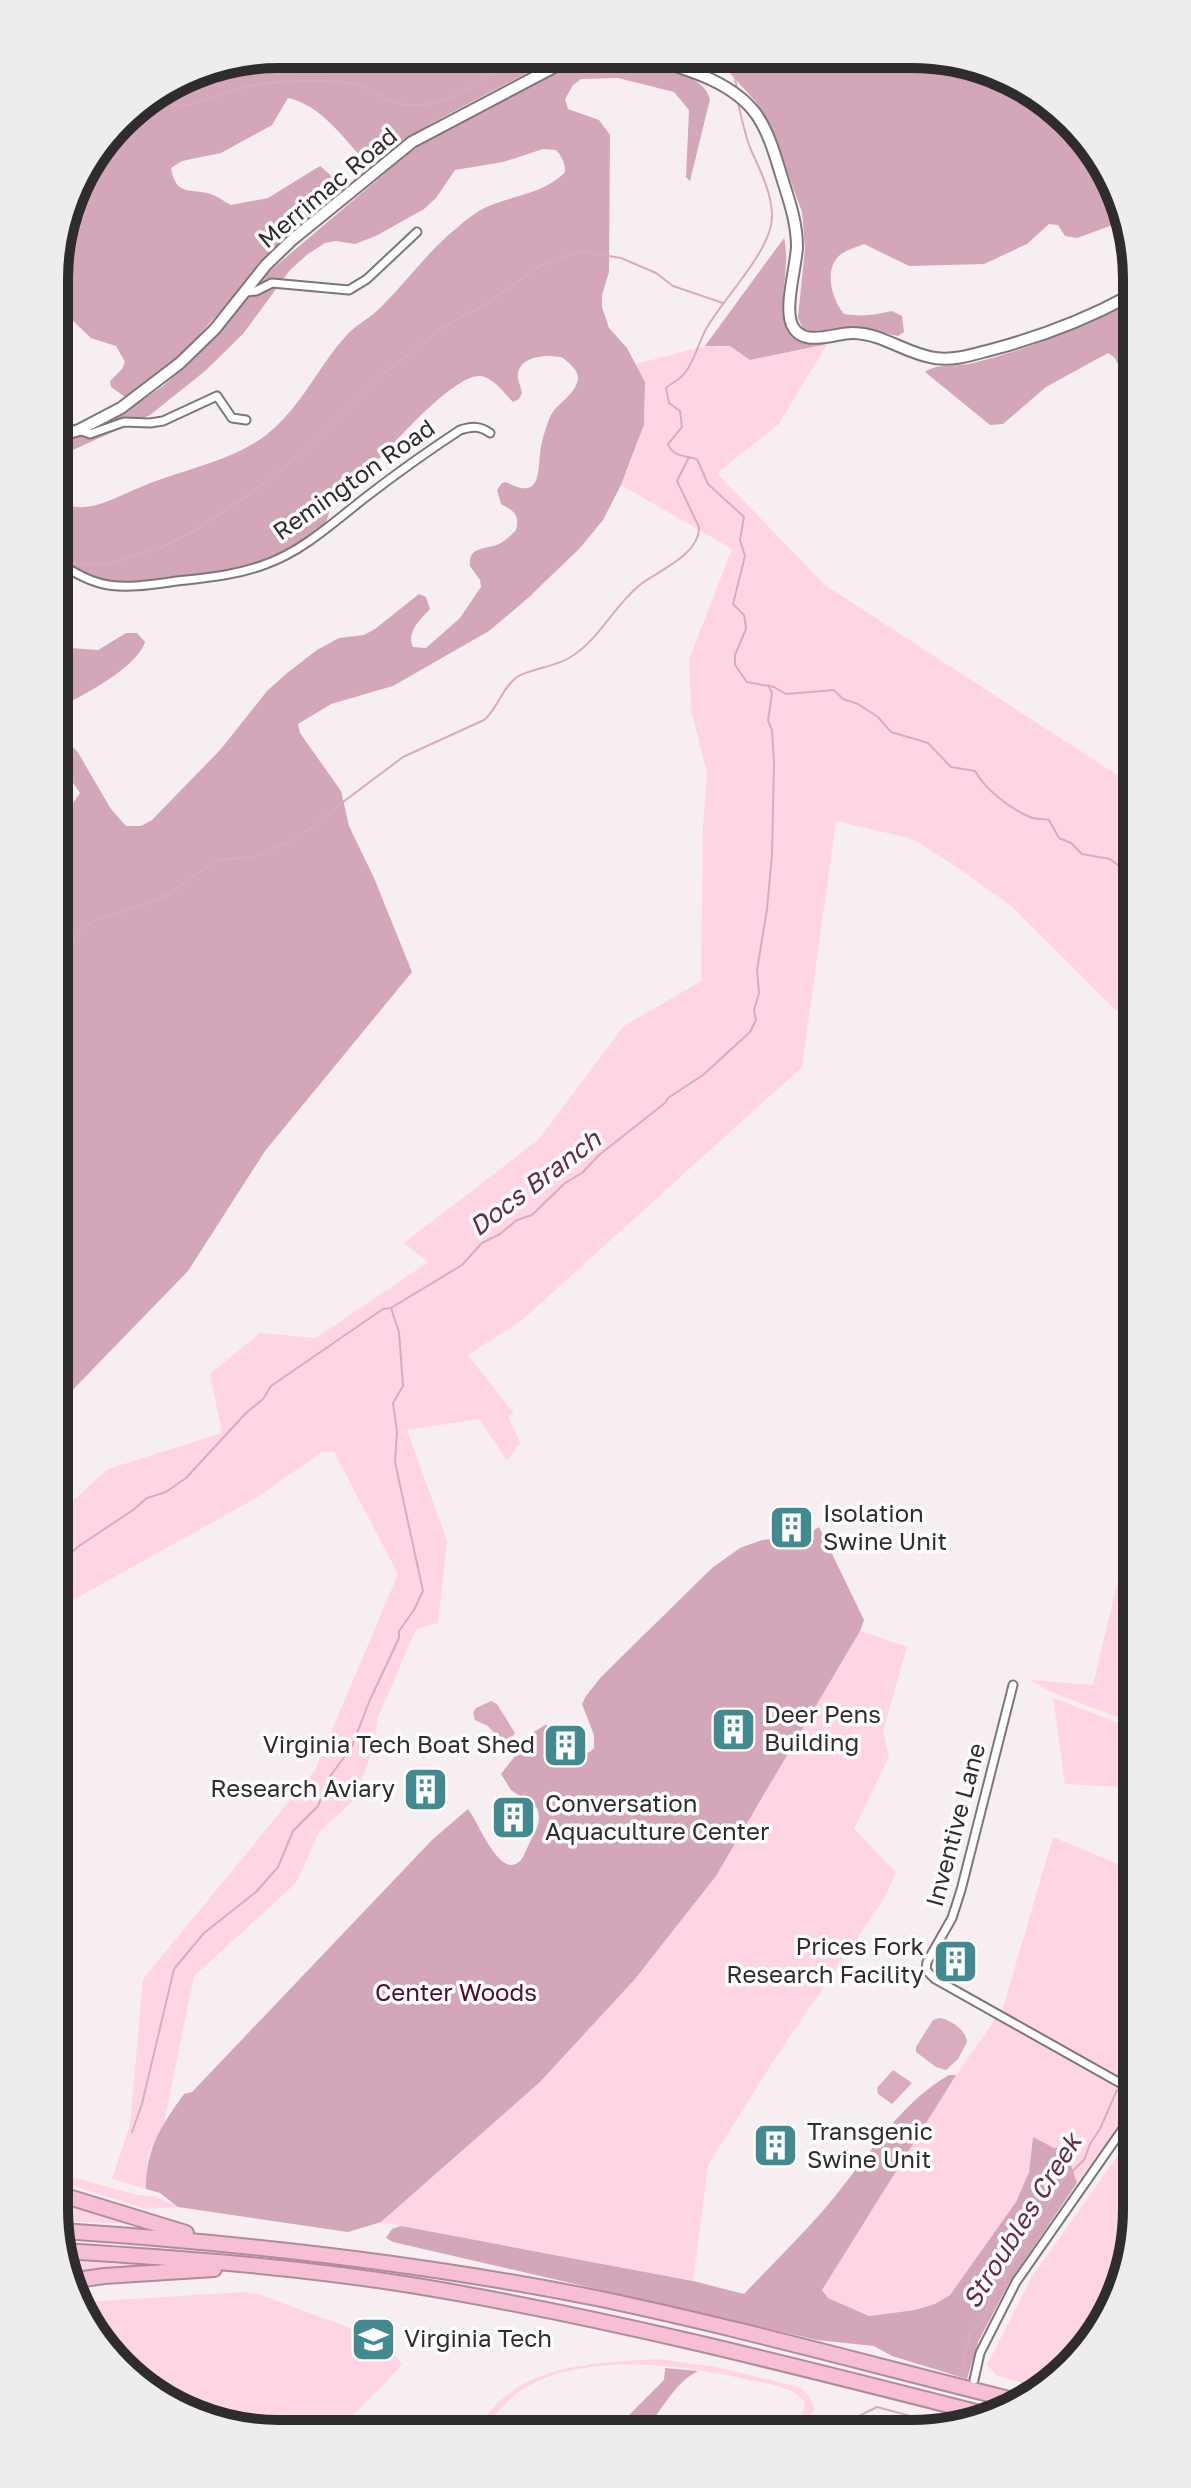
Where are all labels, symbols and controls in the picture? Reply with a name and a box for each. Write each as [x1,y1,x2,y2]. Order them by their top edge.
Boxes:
street label: Merrimac Road [252,120,402,253]
street label: Remington Road [267,412,440,545]
water label: Docs Branch [463,1123,607,1242]
place label: Isolation Swine Unit [823,1498,947,1555]
building icon: Isolation Swine Unit [768,1504,816,1552]
place label: Deer Pens Building [764,1699,881,1756]
building icon: Deer Pens Building [709,1705,757,1753]
building icon: Virginia Tech Boat Shed [542,1721,590,1769]
place label: Virginia Tech Boat Shed [263,1729,535,1758]
street label: Inventive Lane [919,1740,990,1910]
building icon: Research Aviary [402,1765,450,1813]
place label: Research Aviary [210,1773,395,1802]
place label: Conversation Aquaculture Center [545,1788,769,1845]
building icon: Conversation Aquaculture Center [490,1794,538,1842]
place label: Prices Fork Research Facility [726,1931,924,1988]
building icon: Prices Fork Research Facility [931,1937,979,1985]
park label: Center Woods [375,1977,537,2006]
place label: Transgenic Swine Unit [807,2116,933,2173]
building icon: Transgenic Swine Unit [752,2122,800,2170]
water label: Stroubles Creek [956,2126,1089,2314]
school or university icon: Virginia Tech [349,2315,397,2363]
place label: Virginia Tech [404,2323,552,2352]

